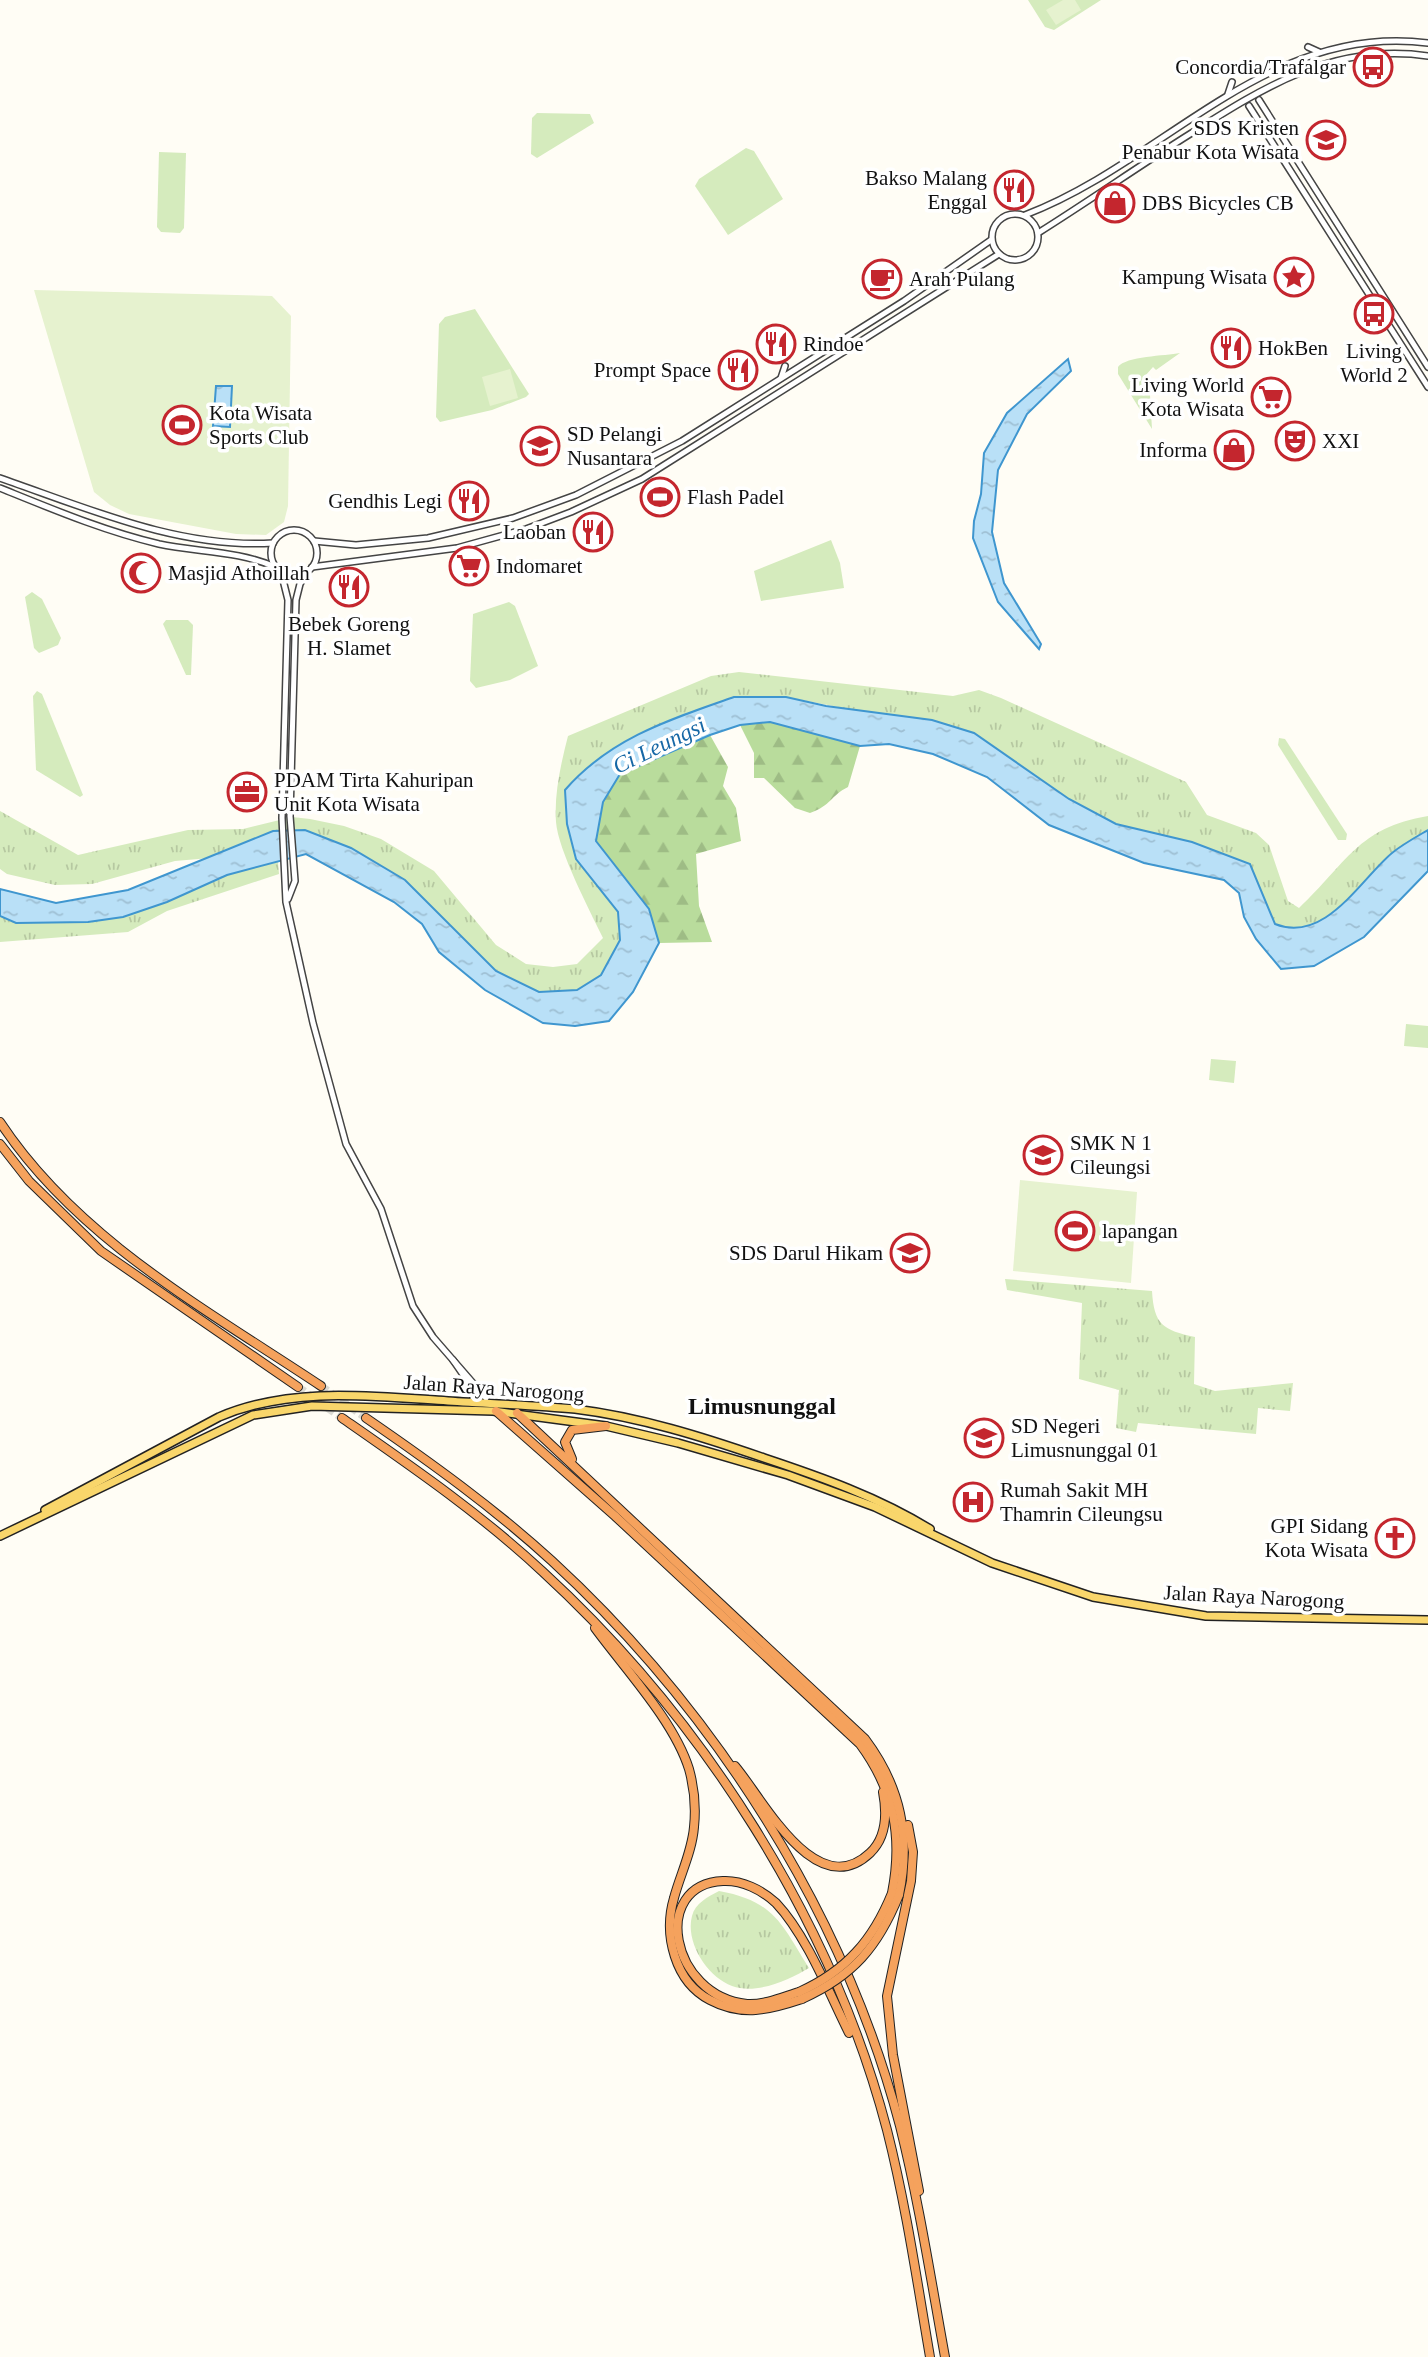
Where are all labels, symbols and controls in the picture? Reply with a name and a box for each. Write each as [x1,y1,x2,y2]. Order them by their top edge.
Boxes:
bus stop icon: Concordia/Trafalgar [1352,46,1394,88]
place label: Concordia/Trafalgar [1175,55,1346,79]
place label: SDS Kristen Penabur Kota Wisata [1122,116,1300,164]
school or university icon: SDS Kristen Penabur Kota Wisata [1305,119,1347,161]
place label: Bakso Malang Enggal [865,166,987,214]
restaurant icon: Bakso Malang Enggal [993,169,1035,211]
shop icon: DBS Bicycles CB [1094,182,1136,224]
place label: DBS Bicycles CB [1142,191,1294,215]
place icon: Kampung Wisata [1273,256,1315,298]
cafe icon: Arah Pulang [861,258,903,300]
place label: Kampung Wisata [1122,265,1268,289]
place label: Arah Pulang [909,267,1015,291]
bus stop icon: Living World 2 [1353,293,1395,335]
restaurant icon: Rindoe [755,323,797,365]
restaurant icon: HokBen [1210,327,1252,369]
place label: Rindoe [803,332,864,356]
place label: HokBen [1258,336,1328,360]
place label: Living World 2 [1340,339,1408,387]
restaurant icon: Prompt Space [717,349,759,391]
place label: Prompt Space [594,358,711,382]
place label: Living World Kota Wisata [1131,373,1245,421]
supermarket icon: Living World Kota Wisata [1250,376,1292,418]
place label: Kota Wisata Sports Club [209,401,313,449]
sports icon: Kota Wisata Sports Club [161,404,203,446]
theatre icon: XXI [1274,420,1316,462]
place label: SD Pelangi Nusantara [567,422,662,470]
school or university icon: SD Pelangi Nusantara [519,425,561,467]
shop icon: Informa [1213,429,1255,471]
place label: XXI [1322,429,1359,453]
place label: Informa [1139,438,1208,462]
sports icon: Flash Padel [639,476,681,518]
restaurant icon: Gendhis Legi [448,480,490,522]
place label: Flash Padel [687,485,785,509]
place label: Gendhis Legi [328,489,442,513]
restaurant icon: Laoban [572,511,614,553]
place label: Laoban [503,520,566,544]
supermarket icon: Indomaret [448,545,490,587]
mosque icon: Masjid Athoillah [120,552,162,594]
place label: Indomaret [496,554,582,578]
place label: Masjid Athoillah [168,561,310,585]
restaurant icon: Bebek Goreng H. Slamet [328,566,370,608]
place label: Bebek Goreng H. Slamet [288,612,410,660]
water label: Ci Leungsi [609,712,710,779]
place label: PDAM Tirta Kahuripan Unit Kota Wisata [274,768,474,816]
office icon: PDAM Tirta Kahuripan Unit Kota Wisata [226,771,268,813]
place label: SMK N 1 Cileungsi [1070,1131,1152,1179]
school or university icon: SMK N 1 Cileungsi [1022,1134,1064,1176]
sports icon: lapangan [1054,1210,1096,1252]
place label: lapangan [1102,1219,1178,1243]
school or university icon: SDS Darul Hikam [889,1232,931,1274]
place label: SDS Darul Hikam [729,1241,883,1265]
street label: Jalan Raya Narogong [403,1370,586,1406]
district label: Limusnunggal [688,1393,836,1419]
place label: SD Negeri Limusnunggal 01 [1011,1414,1159,1462]
school or university icon: SD Negeri Limusnunggal 01 [963,1417,1005,1459]
place label: Rumah Sakit MH Thamrin Cileungsu [1000,1478,1163,1526]
hospital icon: Rumah Sakit MH Thamrin Cileungsu [952,1481,994,1523]
place label: GPI Sidang Kota Wisata [1265,1514,1369,1562]
church icon: GPI Sidang Kota Wisata [1374,1517,1416,1559]
street label: Jalan Raya Narogong [1163,1580,1345,1614]

